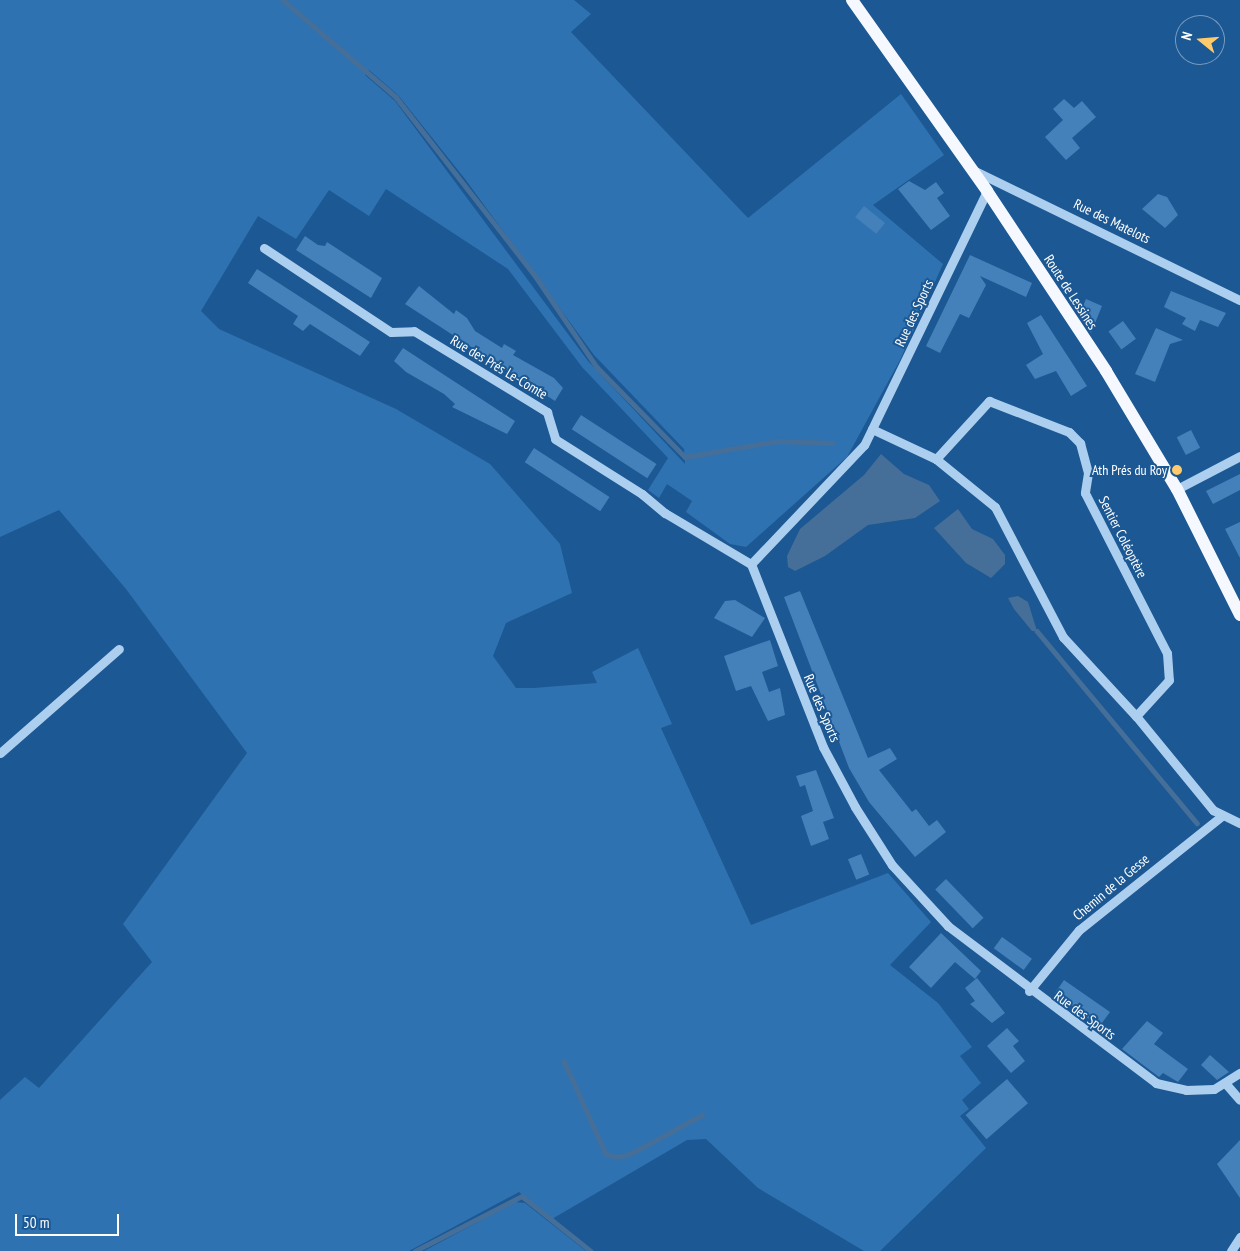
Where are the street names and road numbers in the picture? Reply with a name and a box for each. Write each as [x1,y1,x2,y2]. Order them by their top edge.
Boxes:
street label: Rue des Matelots [1071,195,1153,247]
street label: Route de Lessines [1041,251,1101,333]
street label: Rue des Sports [891,277,937,349]
street label: Rue des Prés Le-Comte [447,331,551,403]
street label: Sentier Coléoptère [1095,493,1151,581]
street label: Rue des Sports [800,672,844,744]
street label: Chemin de la Gesse [1070,850,1152,924]
street label: Rue des Sports [1051,987,1119,1043]

